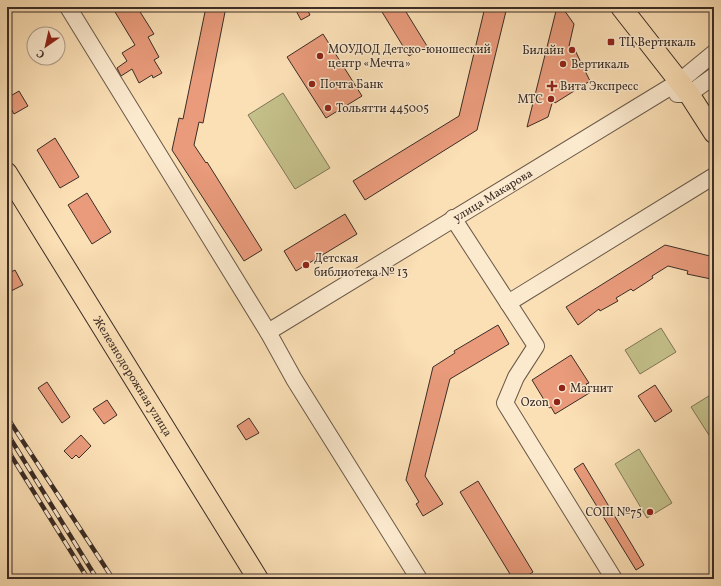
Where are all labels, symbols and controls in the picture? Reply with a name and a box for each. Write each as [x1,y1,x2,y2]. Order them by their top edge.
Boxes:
north arrow [26,26,66,66]
place label: ТЦ Вертикаль [619,35,696,51]
marker: ТЦ Вертикаль [606,37,616,47]
place label: МОУДОД Детско-юношеский центр «Мечта» [328,42,491,72]
place label: Билайн [522,43,564,59]
text: С [34,45,48,61]
marker: Билайн [567,45,577,55]
marker: МОУДОД Детско-юношеский центр «Мечта» [315,51,325,61]
place label: Вертикаль [571,57,629,73]
marker: Вертикаль [558,59,568,69]
place label: Почта Банк [320,77,384,93]
marker: Почта Банк [307,79,317,89]
place label: Вита Экспресс [560,79,638,95]
marker: Вита Экспресс [547,81,557,91]
place label: МТС [518,92,543,108]
marker: МТС [546,94,556,104]
place label: Тольятти 445005 [336,101,429,117]
marker: Тольятти 445005 [323,103,333,113]
street label: улица Макарова [450,166,536,226]
place label: Детская библиотека № 13 [314,251,408,281]
marker: Детская библиотека № 13 [301,260,311,270]
street label: Железнодорожная улица [89,314,175,440]
place label: Магнит [570,381,613,397]
marker: Магнит [557,383,567,393]
place label: Ozon [521,395,549,411]
marker: Ozon [552,397,562,407]
place label: СОШ №75 [586,505,642,521]
marker: СОШ №75 [645,507,655,517]

